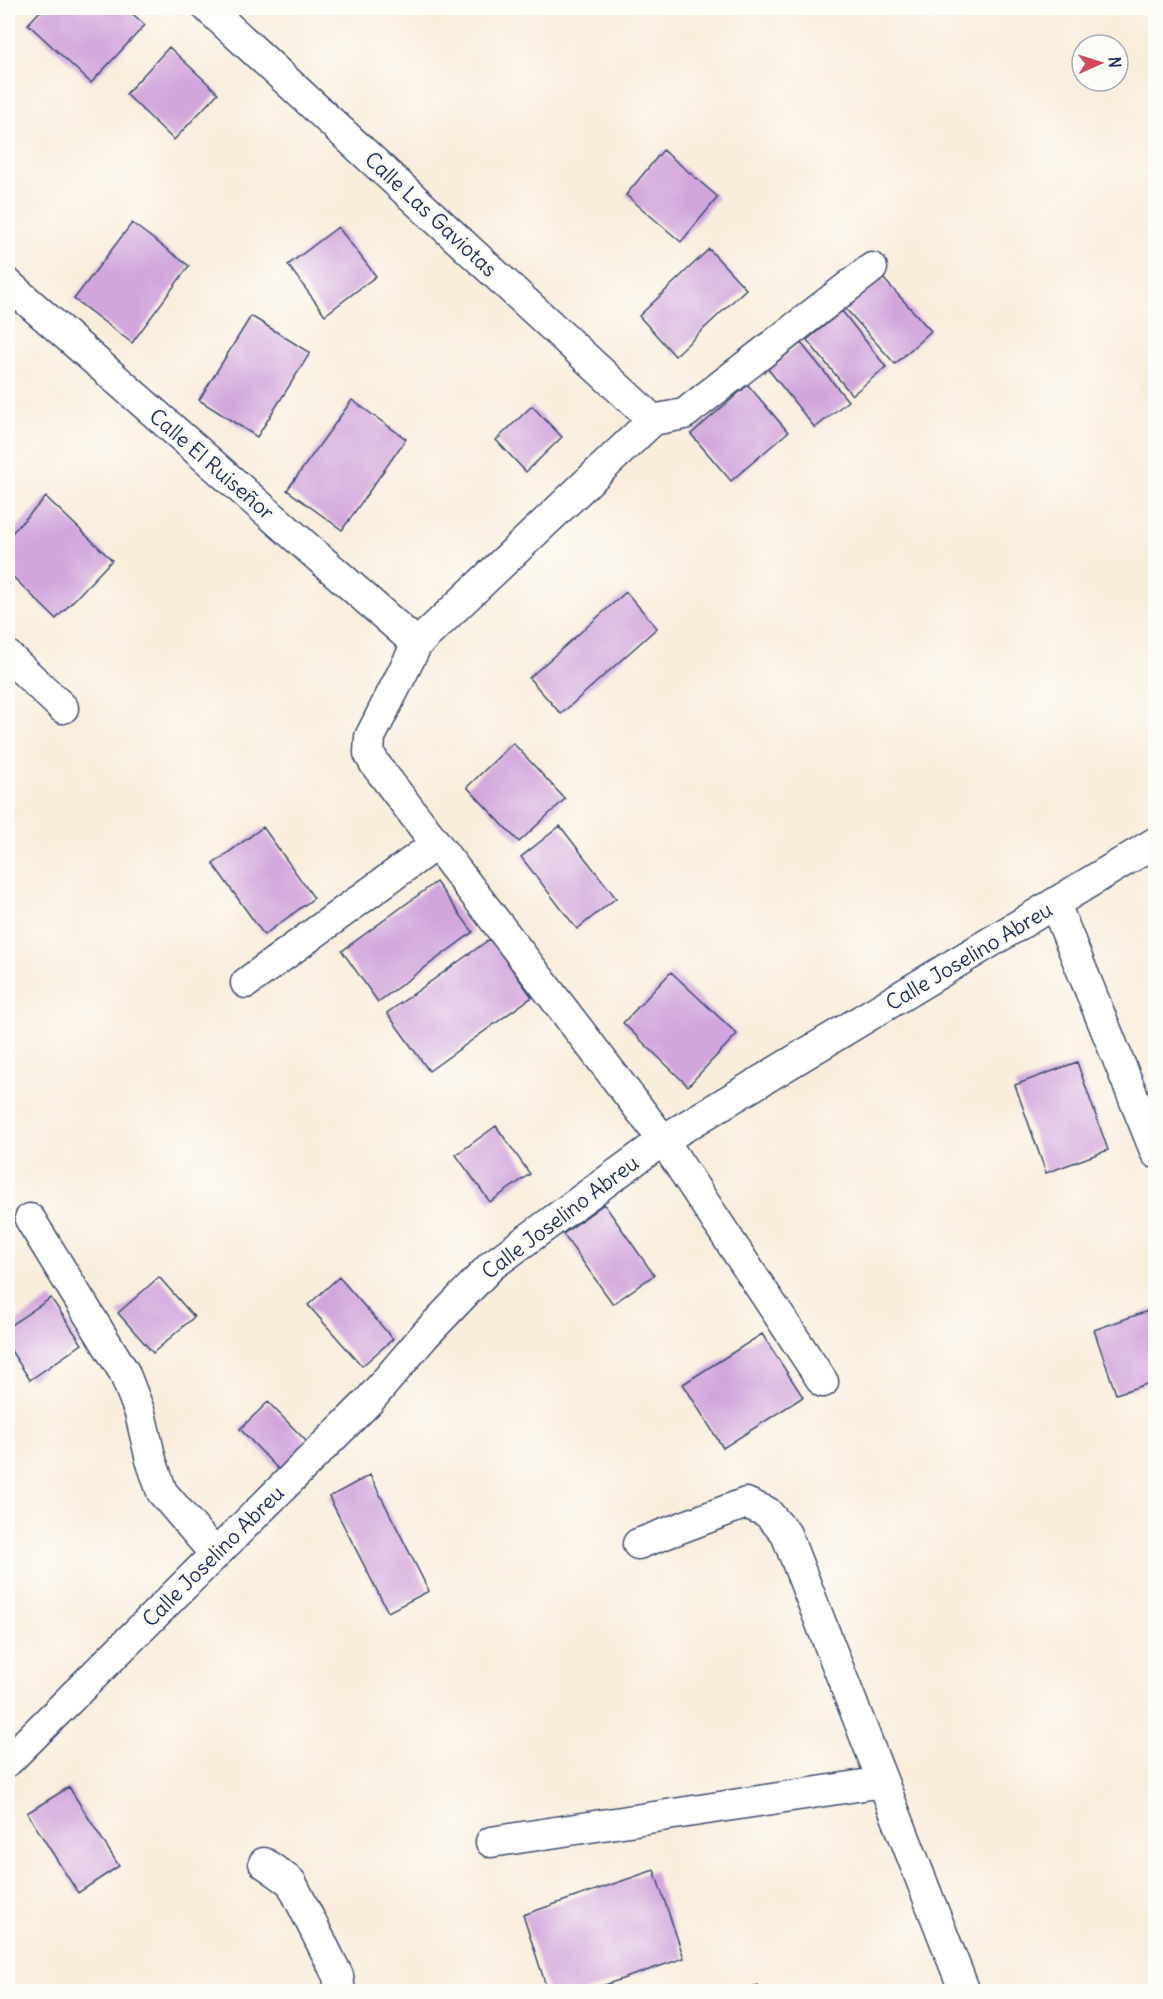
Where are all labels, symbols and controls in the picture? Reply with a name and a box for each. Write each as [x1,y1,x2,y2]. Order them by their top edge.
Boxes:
north arrow [1070,33,1130,93]
text: N [1105,56,1125,68]
street label: Calle Las Gaviotas [359,146,503,282]
street label: Calle El Ruiseñor [144,402,280,526]
street label: Calle Joselino Abreu [881,896,1057,1016]
street label: Calle Joselino Abreu [476,1149,644,1285]
street label: Calle Joselino Abreu [136,1479,290,1633]

